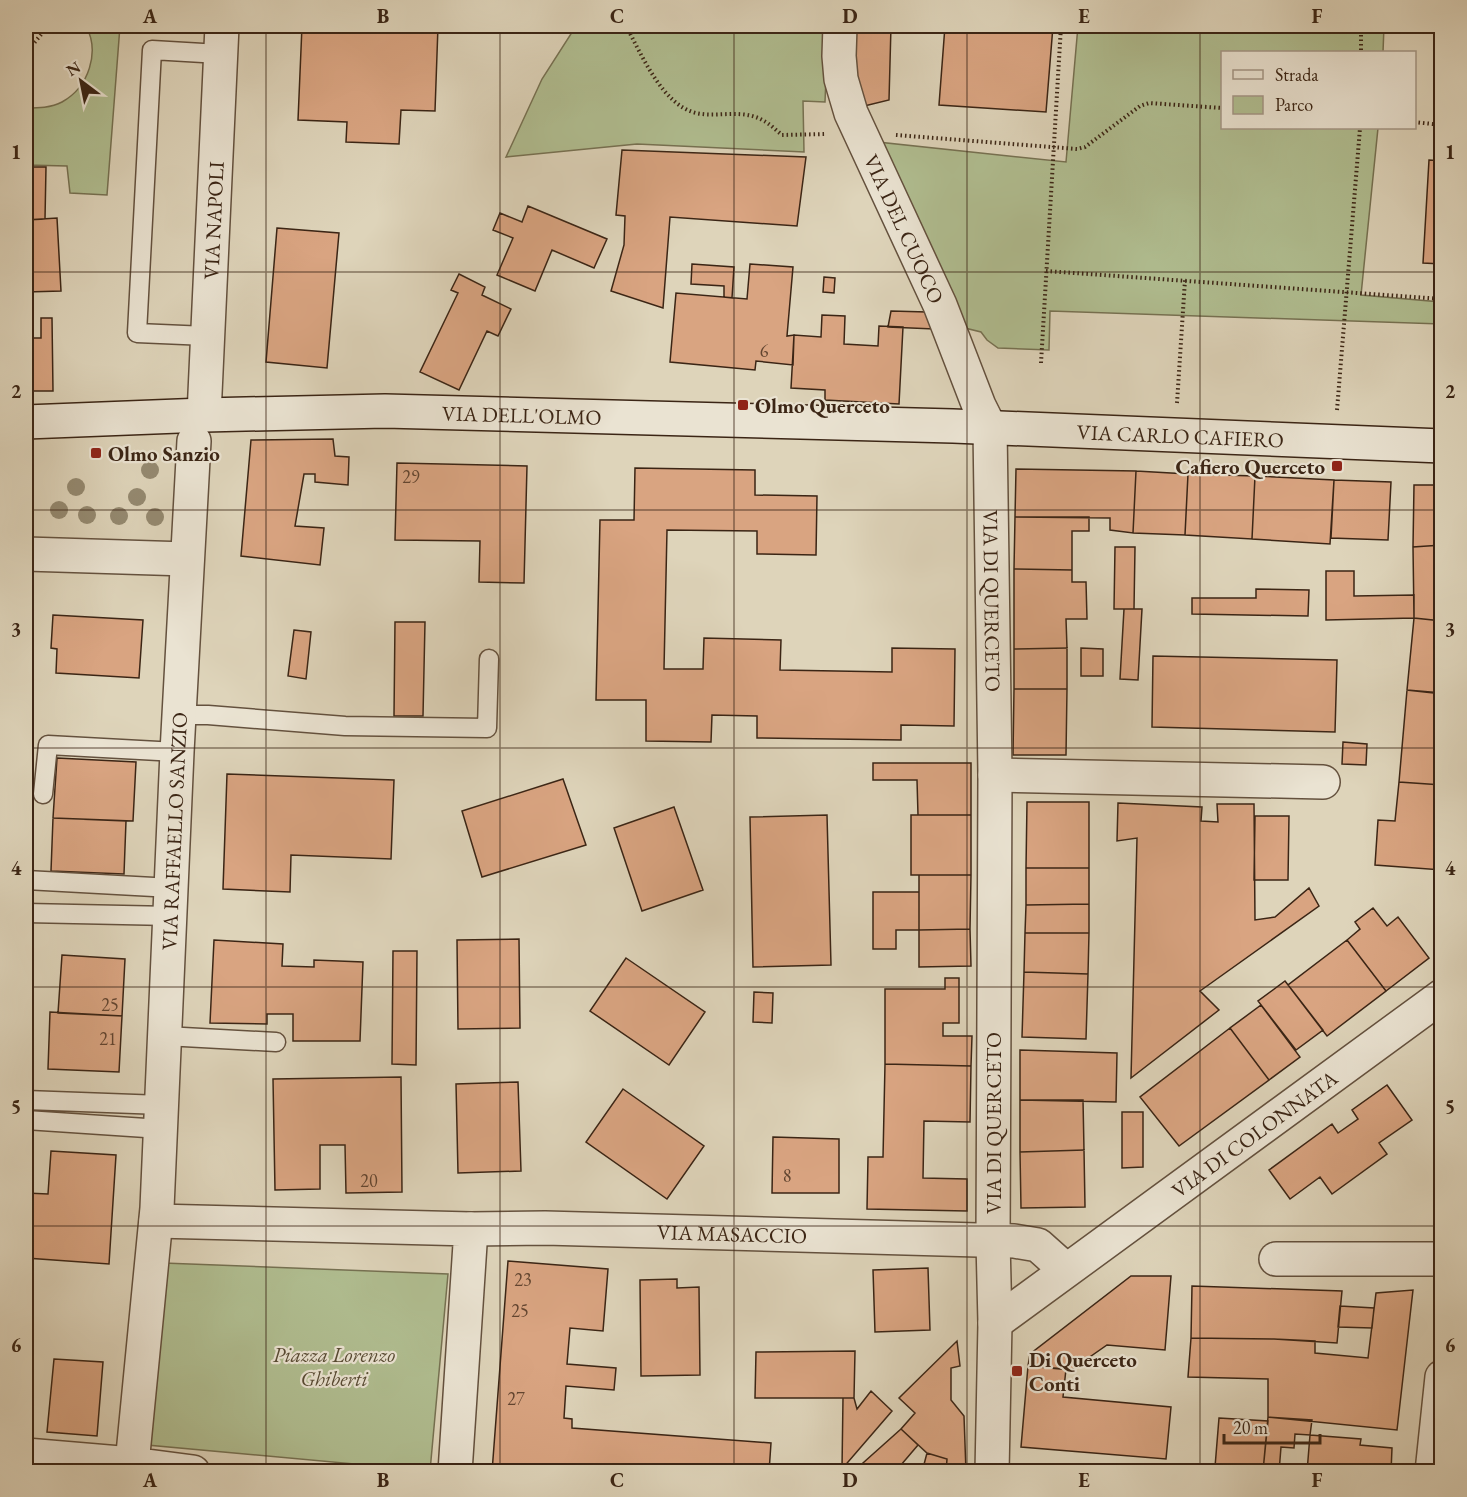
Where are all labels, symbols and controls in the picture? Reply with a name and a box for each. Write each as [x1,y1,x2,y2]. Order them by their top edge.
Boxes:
text: A [142,3,158,29]
text: B [377,3,389,29]
text: C [610,3,624,29]
text: D [842,3,858,29]
text: E [1078,3,1090,29]
text: F [1312,3,1323,29]
north arrow [51,51,111,111]
legend [1221,51,1416,129]
text: N [62,56,84,81]
text: Strada [1275,63,1319,86]
text: Parco [1275,93,1313,116]
text: 1 [11,139,21,165]
text: 1 [1445,139,1455,165]
street label: VIA DEL CUOCO [858,150,951,308]
street label: VIA NAPOLI [197,161,229,280]
house number: 6 [760,339,769,362]
text: 2 [11,378,22,404]
text: 2 [1445,378,1456,404]
place label: Olmo Querceto [755,392,890,419]
marker: Olmo Querceto [736,398,750,412]
street label: VIA DELL'OLMO [442,399,602,430]
street label: VIA CARLO CAFIERO [1076,418,1285,453]
place label: Olmo Sanzio [108,440,220,467]
marker: Olmo Sanzio [89,446,103,460]
place label: Cafiero Querceto [1176,453,1325,480]
marker: Cafiero Querceto [1330,459,1344,473]
house number: 29 [402,465,420,488]
street label: VIA DI QUERCETO [978,510,1007,692]
text: 3 [11,616,21,642]
text: 3 [1445,616,1455,642]
street label: VIA RAFFAELLO SANZIO [155,711,193,951]
text: 4 [11,855,22,881]
text: 4 [1445,855,1456,881]
house number: 25 [101,993,119,1016]
house number: 21 [99,1027,117,1050]
street label: VIA DI QUERCETO [980,1032,1008,1214]
street label: VIA DI COLONNATA [1166,1064,1343,1203]
text: 5 [11,1093,21,1119]
text: 5 [1445,1093,1455,1119]
house number: 8 [783,1164,791,1187]
house number: 20 [360,1169,378,1192]
street label: VIA MASACCIO [656,1218,807,1249]
house number: 23 [514,1268,532,1291]
house number: 25 [511,1299,529,1322]
text: 6 [11,1332,22,1358]
text: 6 [1445,1332,1456,1358]
park label: Piazza Lorenzo Ghiberti [273,1341,395,1392]
place label: Di Querceto Conti [1029,1346,1137,1397]
marker: Di Querceto Conti [1010,1364,1024,1378]
house number: 27 [507,1387,525,1410]
scale bar [1224,1407,1320,1445]
text: 20 m [1233,1416,1268,1439]
text: A [142,1467,158,1493]
text: B [377,1467,389,1493]
text: C [610,1467,624,1493]
text: D [842,1467,858,1493]
text: E [1078,1467,1090,1493]
text: F [1312,1467,1323,1493]

